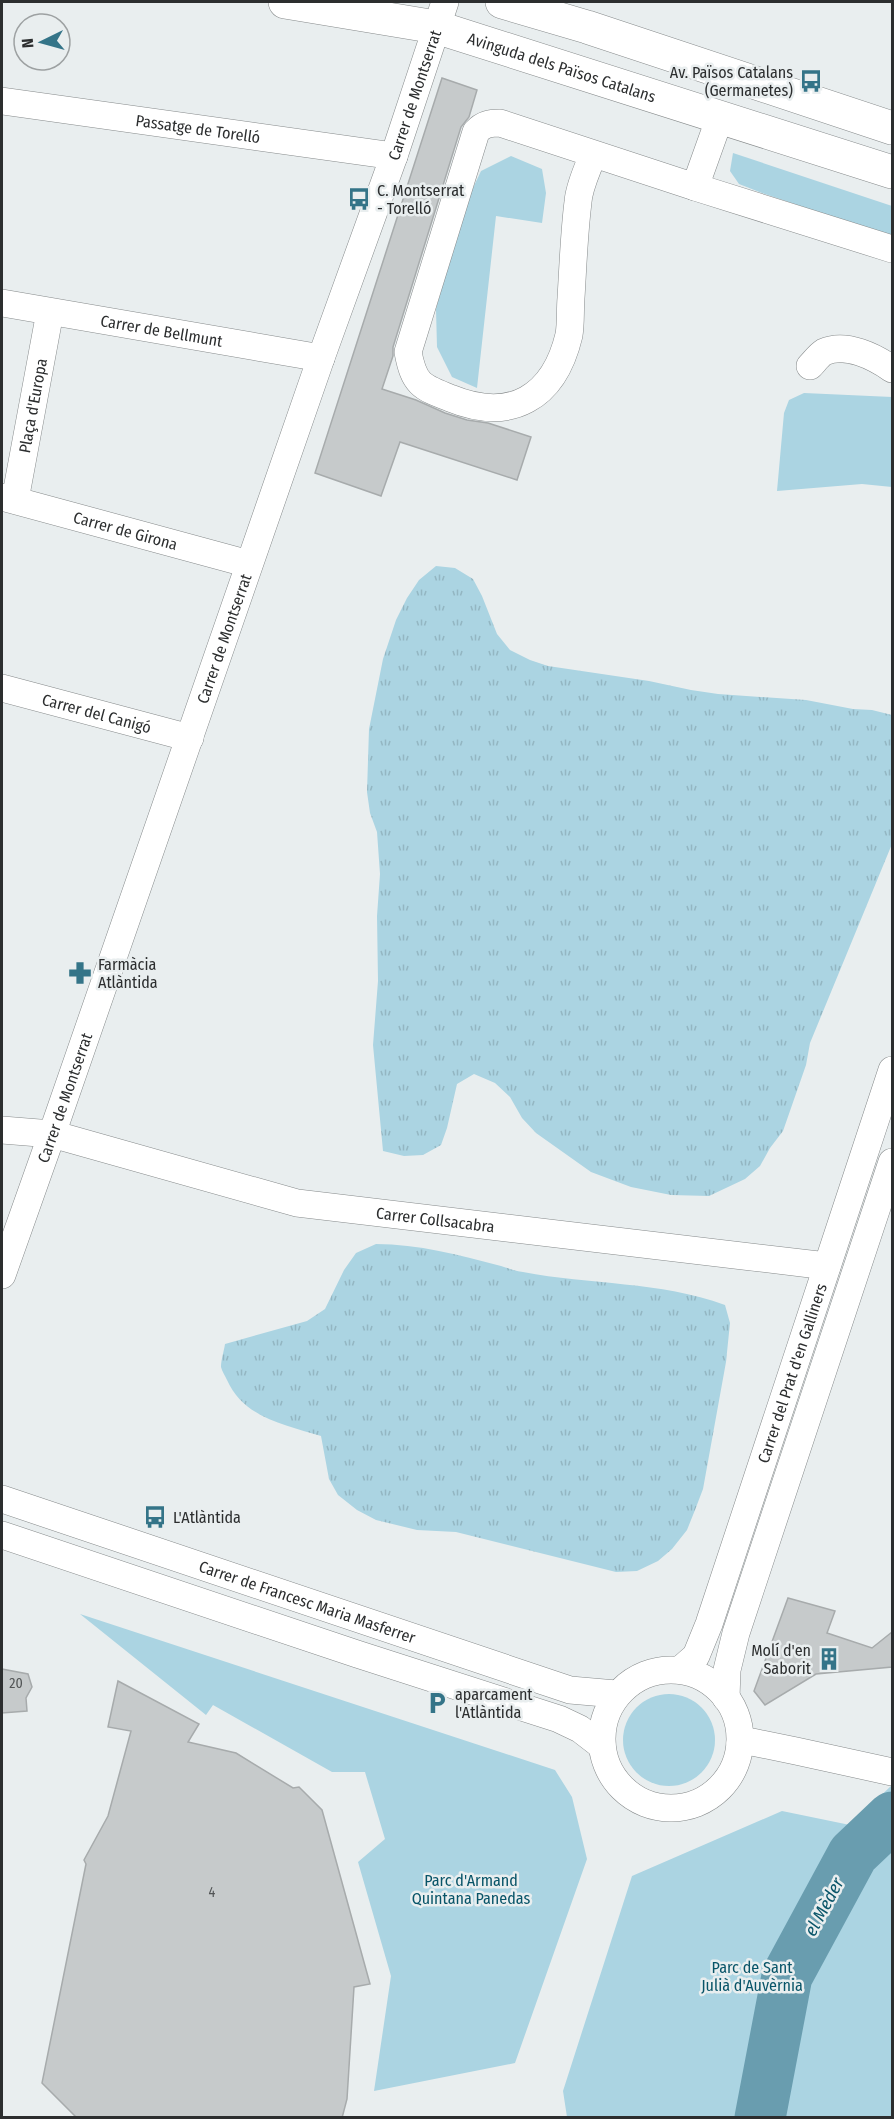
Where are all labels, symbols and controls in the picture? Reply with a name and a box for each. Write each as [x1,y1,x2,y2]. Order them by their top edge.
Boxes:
north arrow [12,12,72,72]
street label: Carrer de Montserrat [384,27,445,163]
street label: Avinguda dels Països Catalans [465,28,658,106]
text: N [18,38,37,49]
place label: Av. Països Catalans (Germanetes) [670,63,793,100]
bus stop icon: Av. Països Catalans (Germanetes) [798,68,824,94]
street label: Passatge de Torelló [135,110,262,147]
place label: C. Montserrat - Torelló [377,181,465,218]
bus stop icon: C. Montserrat - Torelló [346,186,372,212]
street label: Carrer de Bellmunt [99,311,225,351]
street label: Plaça d'Europa [14,357,51,454]
street label: Carrer de Girona [71,507,180,554]
street label: Carrer de Montserrat [192,570,255,706]
street label: Carrer del Canigó [40,690,153,737]
place label: Farmàcia Atlàntida [98,955,158,992]
pharmacy icon: Farmàcia Atlàntida [67,960,93,986]
street label: Carrer de Montserrat [33,1030,96,1165]
street label: Carrer Collsacabra [375,1203,496,1236]
street label: Carrer del Prat d'en Galliners [753,1281,830,1465]
bus stop icon: L'Atlàntida [142,1504,168,1530]
place label: L'Atlàntida [173,1508,241,1527]
street label: Carrer de Francesc Maria Masferrer [197,1556,418,1647]
place label: Molí d'en Saborit [751,1641,812,1678]
building icon: Molí d'en Saborit [816,1646,842,1672]
house number: 20 [9,1675,23,1692]
place label: aparcament l'Atlàntida [455,1685,533,1722]
parking icon: aparcament l'Atlàntida [424,1690,450,1716]
park label: Parc d'Armand Quintana Panedas [412,1871,531,1908]
water label: el Mèder [800,1873,849,1940]
house number: 4 [209,1884,216,1901]
park label: Parc de Sant Julià d'Auvèrnia [701,1958,803,1995]

